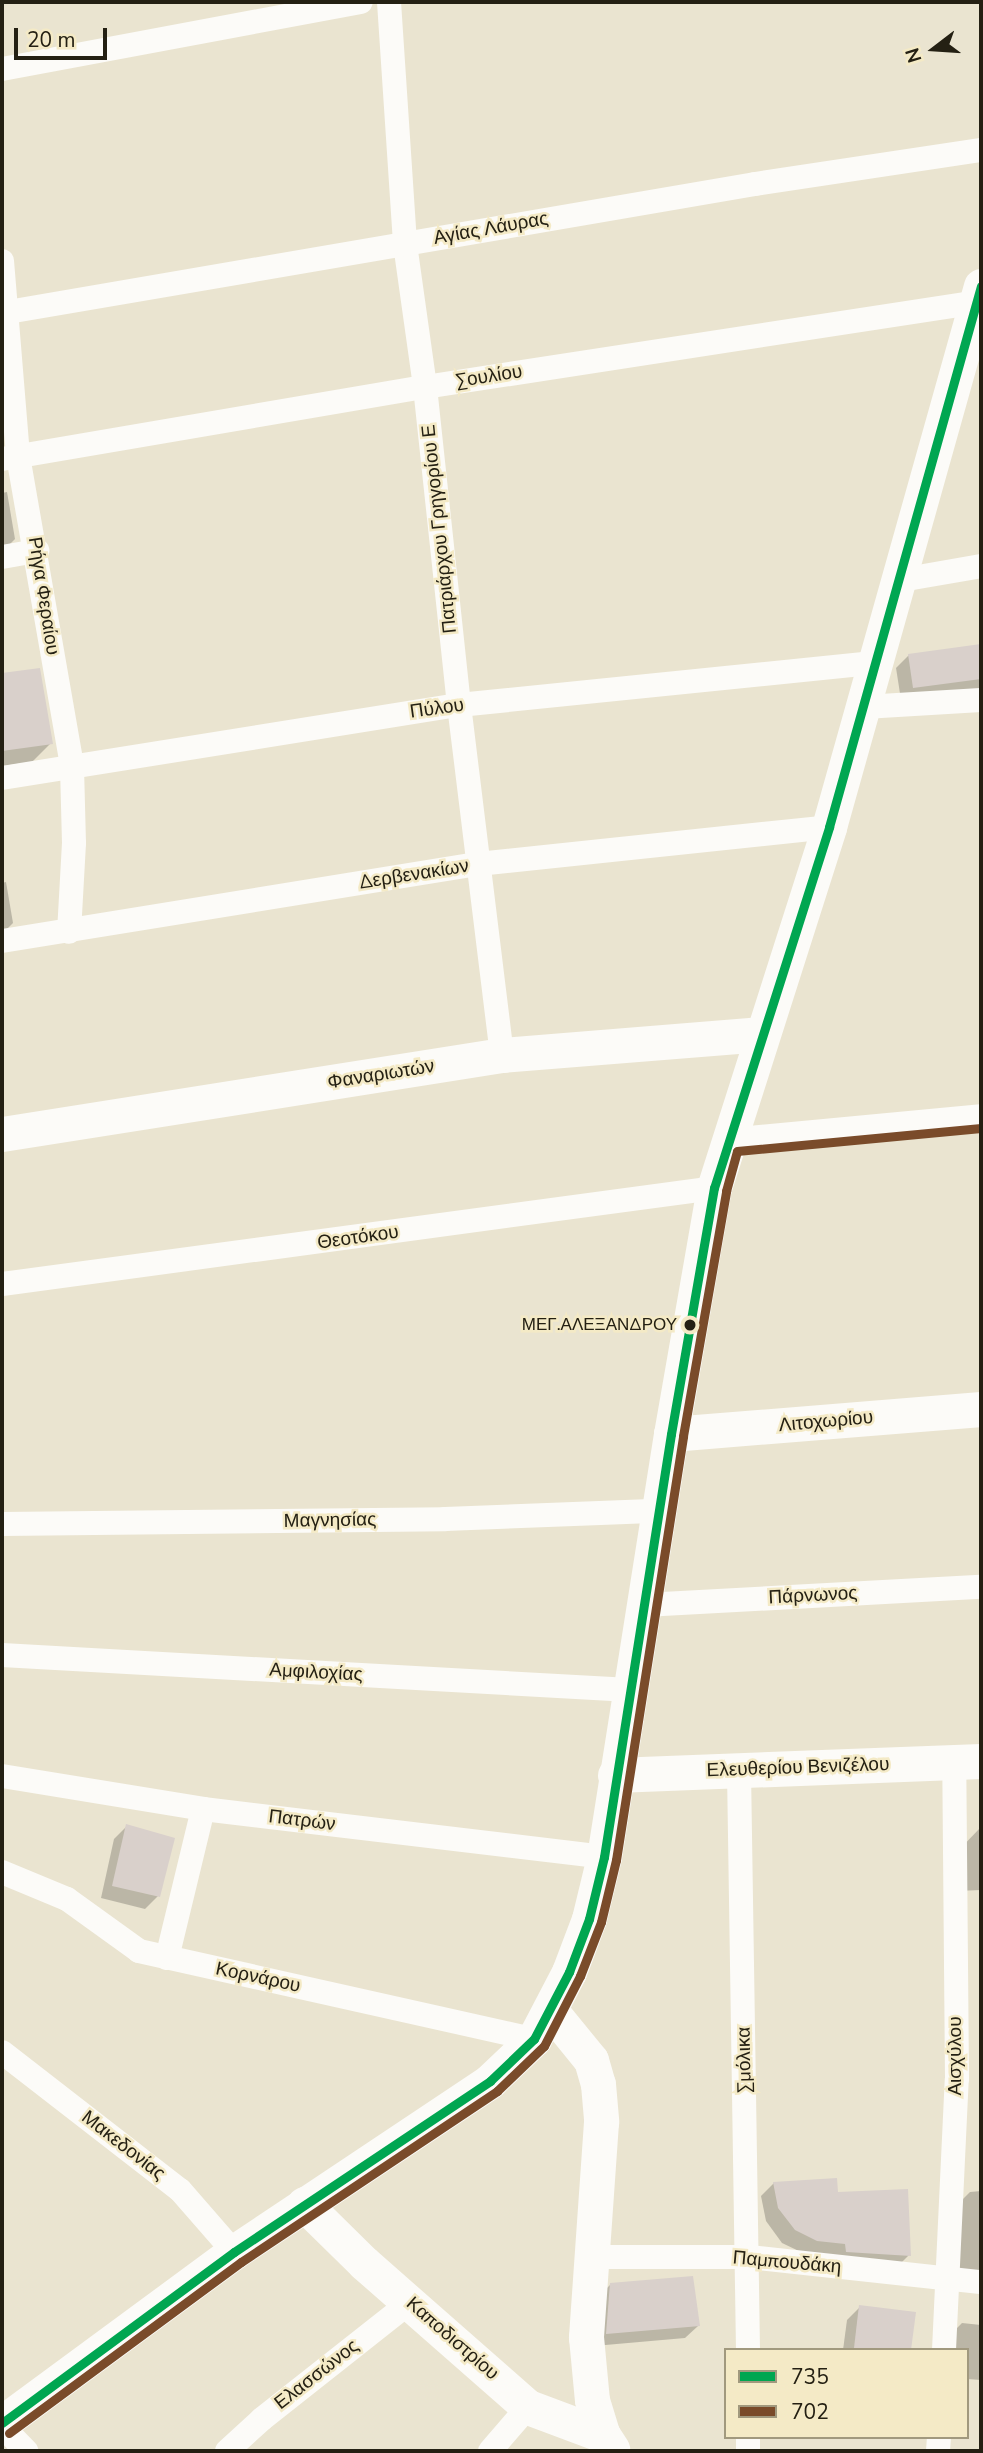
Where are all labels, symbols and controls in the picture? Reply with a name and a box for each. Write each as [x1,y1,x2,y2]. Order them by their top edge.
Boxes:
scale bar [18,14,110,58]
north arrow [899,14,969,84]
text: 20 m [27,26,76,54]
text: N [899,45,928,66]
street label: Αγίας Λάυρας [432,208,550,250]
street label: Σουλίου [454,360,524,394]
street label: Πατριάρχου Γρηγορίου Ε [418,423,462,635]
street label: Ρήγα Φεραίου [22,535,64,657]
street label: Πύλου [409,694,465,724]
street label: Δερβενακίων [357,855,471,895]
street label: Φαναριωτών [326,1055,436,1095]
street label: Θεοτόκου [316,1221,400,1255]
place label: ΜΕΓ.ΑΛΕΞΑΝΔΡΟΥ [522,1315,677,1335]
marker: ΜΕΓ.ΑΛΕΞΑΝΔΡΟΥ [683,1318,697,1332]
street label: Λιτοχωρίου [778,1407,874,1437]
street label: Μαγνησίας [284,1509,376,1533]
street label: Πάρνωνος [768,1582,858,1610]
street label: Αμφιλοχίας [269,1659,363,1687]
street label: Ελευθερίου Βενιζέλου [706,1753,890,1783]
street label: Πατρών [267,1806,337,1836]
street label: Κορνάρου [214,1958,302,1998]
street label: Αισχύλου [945,2016,967,2096]
street label: Σμόλικα [733,2027,757,2093]
street label: Μακεδονίας [77,2106,169,2186]
street label: Παμπουδάκη [732,2247,842,2279]
street label: Καποδιστρίου [401,2293,503,2385]
street label: Ελασσώνος [270,2335,364,2415]
legend [724,2348,969,2439]
text: 735 [791,2363,829,2391]
text: 702 [791,2398,829,2426]

